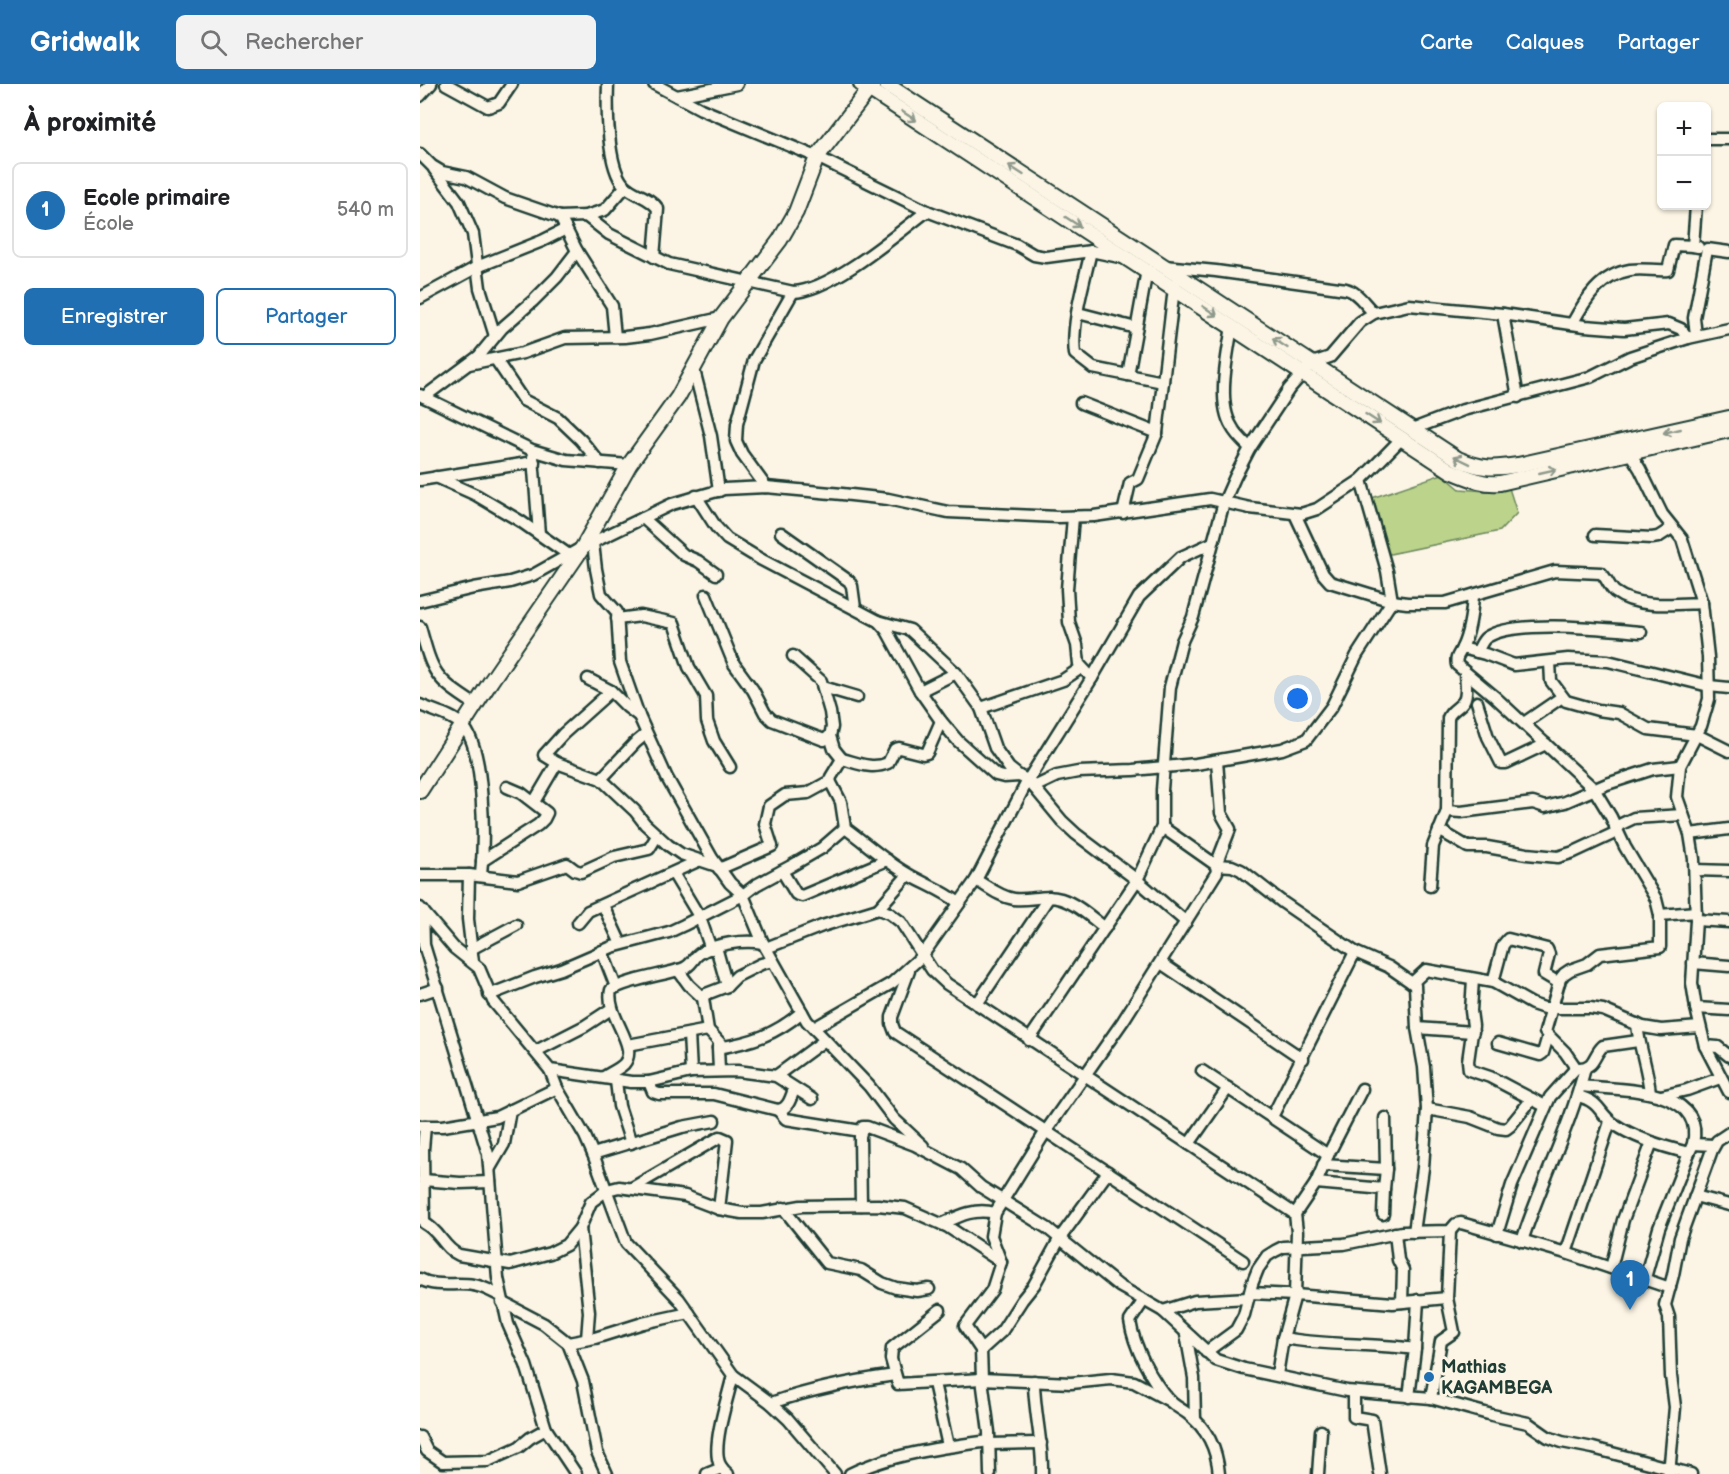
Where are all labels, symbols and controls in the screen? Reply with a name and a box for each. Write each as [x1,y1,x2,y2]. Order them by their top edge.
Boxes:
search box [176,15,596,69]
text: Gridwalk [30,26,140,59]
icon: search [197,26,230,59]
text: Rechercher [245,29,363,56]
text: Carte [1420,30,1473,55]
text: Calques [1506,30,1584,55]
text: Partager [1617,30,1699,55]
map controls [1657,102,1711,210]
button: + [1657,102,1711,156]
text: À proximité [24,108,156,139]
one-way arrow [901,110,917,122]
button: − [1657,156,1711,210]
one-way arrow [1009,164,1025,176]
text: Ecole primaire [83,185,230,212]
text: 1 [41,198,50,222]
text: 540 m [337,198,394,222]
text: École [83,212,134,236]
one-way arrow [1064,217,1081,229]
button: Enregistrer [24,288,204,345]
button: Partager [216,288,396,345]
one-way arrow [1201,305,1218,318]
one-way arrow [1272,336,1289,348]
one-way arrow [1364,412,1381,425]
one-way arrow [1663,426,1682,437]
one-way arrow [1453,453,1471,465]
one-way arrow [1539,465,1558,477]
your location [1283,684,1312,713]
pin: 1 [1610,1260,1650,1310]
place label: Mathias KAGAMBEGA [1441,1357,1553,1399]
marker: Mathias KAGAMBEGA [1422,1370,1436,1384]

